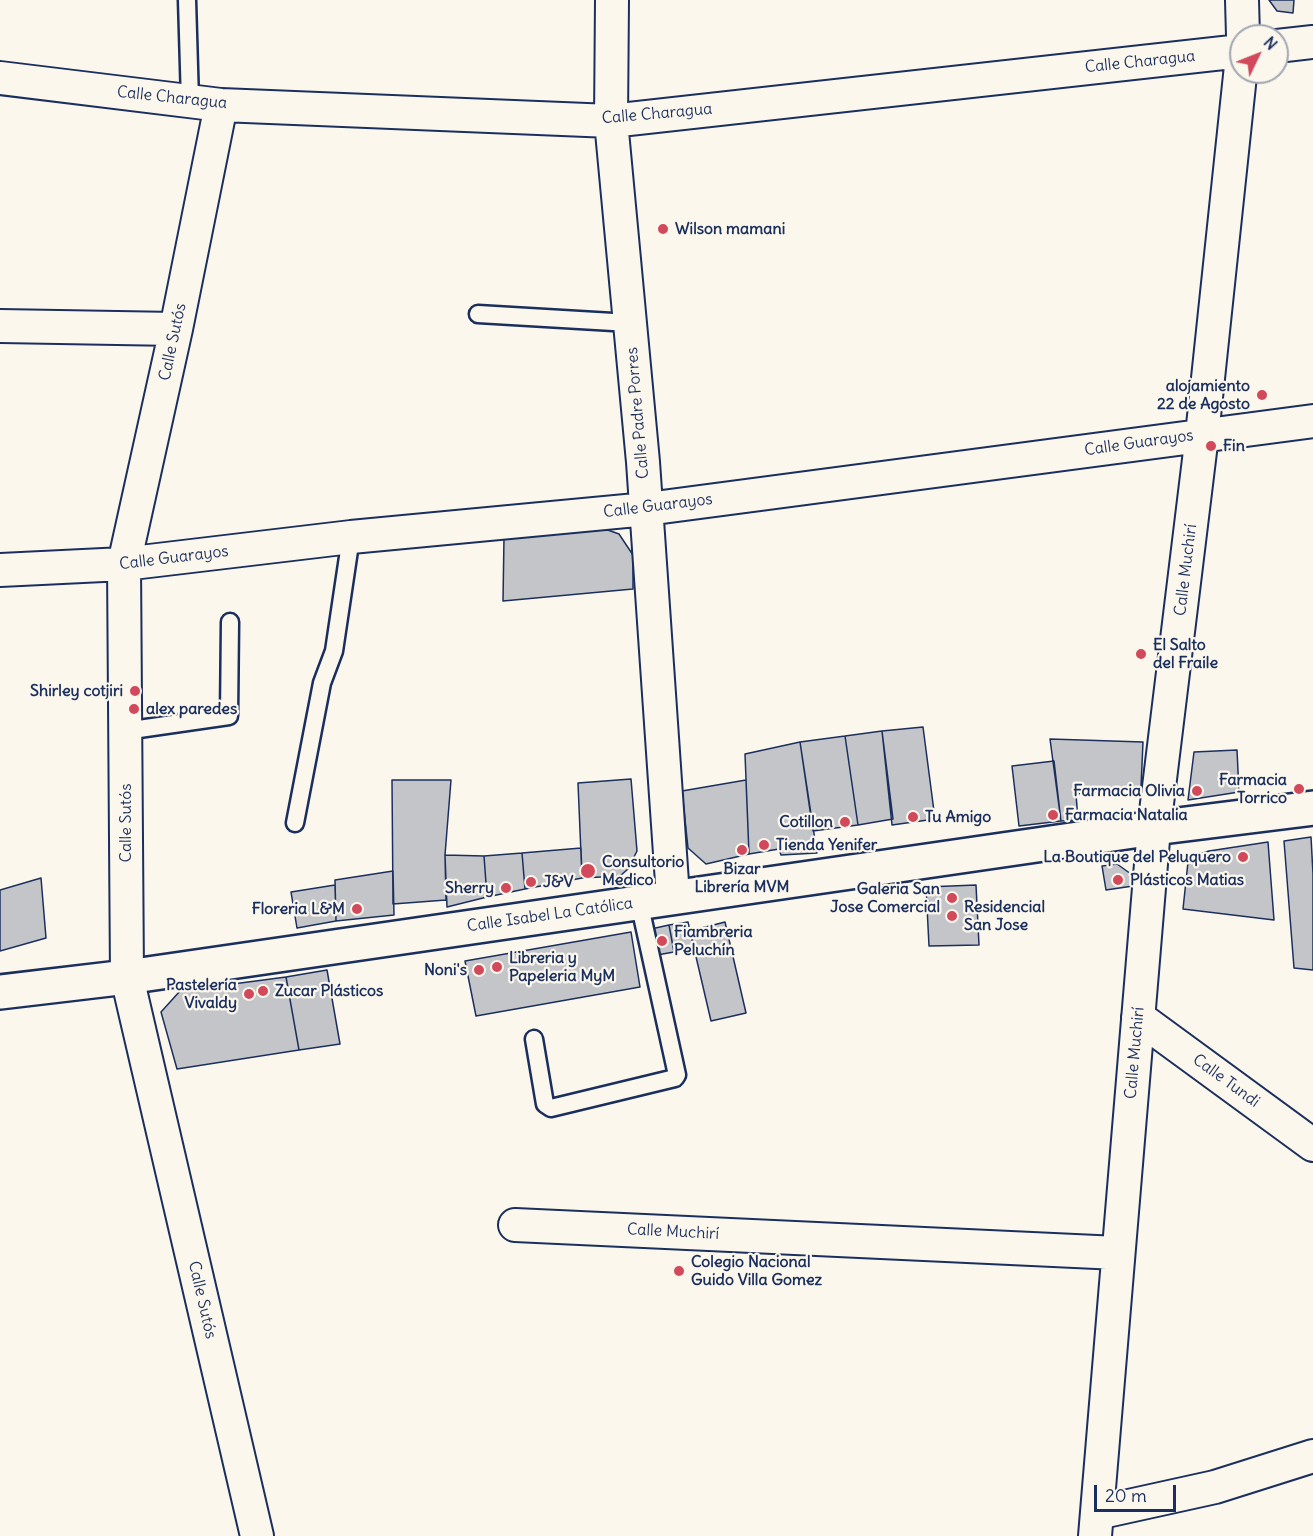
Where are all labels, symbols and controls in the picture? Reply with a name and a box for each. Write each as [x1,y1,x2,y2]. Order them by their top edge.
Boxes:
north arrow [1229,24,1289,84]
text: N [1260,32,1282,54]
street label: Calle Charagua [1084,47,1196,77]
street label: Calle Charagua [116,83,228,113]
street label: Calle Charagua [601,100,713,128]
place label: Wilson mamani [675,219,785,239]
marker: Wilson mamani [656,222,670,236]
street label: Calle Sutós [155,301,191,383]
street label: Calle Padre Porres [623,346,653,480]
place label: alojamiento 22 de Agosto [1157,376,1250,414]
marker: alojamiento 22 de Agosto [1255,388,1269,402]
street label: Calle Guarayos [1083,426,1195,460]
place label: Fin [1223,436,1245,456]
marker: Fin [1204,439,1218,453]
street label: Calle Guarayos [602,490,714,522]
street label: Calle Muchirí [1171,523,1201,617]
street label: Calle Guarayos [118,542,230,574]
place label: El Salto del Fraile [1153,635,1218,673]
marker: El Salto del Fraile [1134,647,1148,661]
place label: Shirley cotjiri [30,681,123,701]
marker: Shirley cotjiri [128,684,142,698]
place label: alex paredes [146,699,237,719]
marker: alex paredes [127,702,141,716]
place label: Farmacia Torrico [1219,770,1287,808]
place label: Farmacia Olivia [1073,781,1185,801]
marker: Farmacia Torrico [1292,782,1306,796]
street label: Calle Sutós [116,783,136,863]
marker: Farmacia Olivia [1190,784,1204,798]
place label: Farmacia Natalia [1065,805,1188,825]
place label: Tu Amigo [925,807,991,827]
marker: Farmacia Natalia [1046,808,1060,822]
marker: Tu Amigo [906,810,920,824]
place label: Cotillon [779,812,833,832]
marker: Cotillon [838,815,852,829]
place label: Tienda Yenifer [776,835,877,855]
marker: Tienda Yenifer [757,838,771,852]
marker: Bizar Librería MVM [735,843,749,857]
place label: La Boutique del Peluquero [1043,847,1231,867]
marker: La Boutique del Peluquero [1236,850,1250,864]
place label: Consultorio Medico [602,852,684,890]
place label: Bizar Librería MVM [695,859,789,897]
marker: Consultorio Medico [579,862,597,880]
place label: Plásticos Matias [1130,870,1244,890]
place label: J&V [543,872,574,892]
marker: Plásticos Matias [1111,873,1125,887]
marker: J&V [524,875,538,889]
place label: Sherry [445,878,494,898]
place label: Galeria San Jose Comercial [830,879,940,917]
marker: Sherry [499,881,513,895]
marker: Galeria San Jose Comercial [945,891,959,905]
street label: Calle Isabel La Católica [466,894,634,936]
place label: Residencial San Jose [964,897,1045,935]
place label: Floreria L&M [252,899,345,919]
marker: Floreria L&M [350,902,364,916]
marker: Residencial San Jose [945,909,959,923]
place label: Fiambreria Peluchín [674,922,753,960]
marker: Fiambreria Peluchín [655,934,669,948]
place label: Libreria y Papeleria MyM [509,948,615,986]
place label: Noni's [424,960,467,980]
marker: Libreria y Papeleria MyM [490,960,504,974]
marker: Noni's [472,963,486,977]
place label: Pastelería Vivaldy [166,975,237,1013]
place label: Zucar Plásticos [275,981,383,1001]
marker: Zucar Plásticos [256,984,270,998]
marker: Pastelería Vivaldy [242,987,256,1001]
street label: Calle Muchirí [1121,1006,1149,1100]
street label: Calle Tundi [1189,1050,1263,1112]
street label: Calle Muchirí [626,1220,720,1244]
place label: Colegio Nacional Guido Villa Gomez [691,1252,822,1290]
street label: Calle Sutós [184,1259,220,1341]
marker: Colegio Nacional Guido Villa Gomez [672,1264,686,1278]
scale bar [1097,1473,1180,1511]
text: 20 m [1105,1484,1147,1507]

